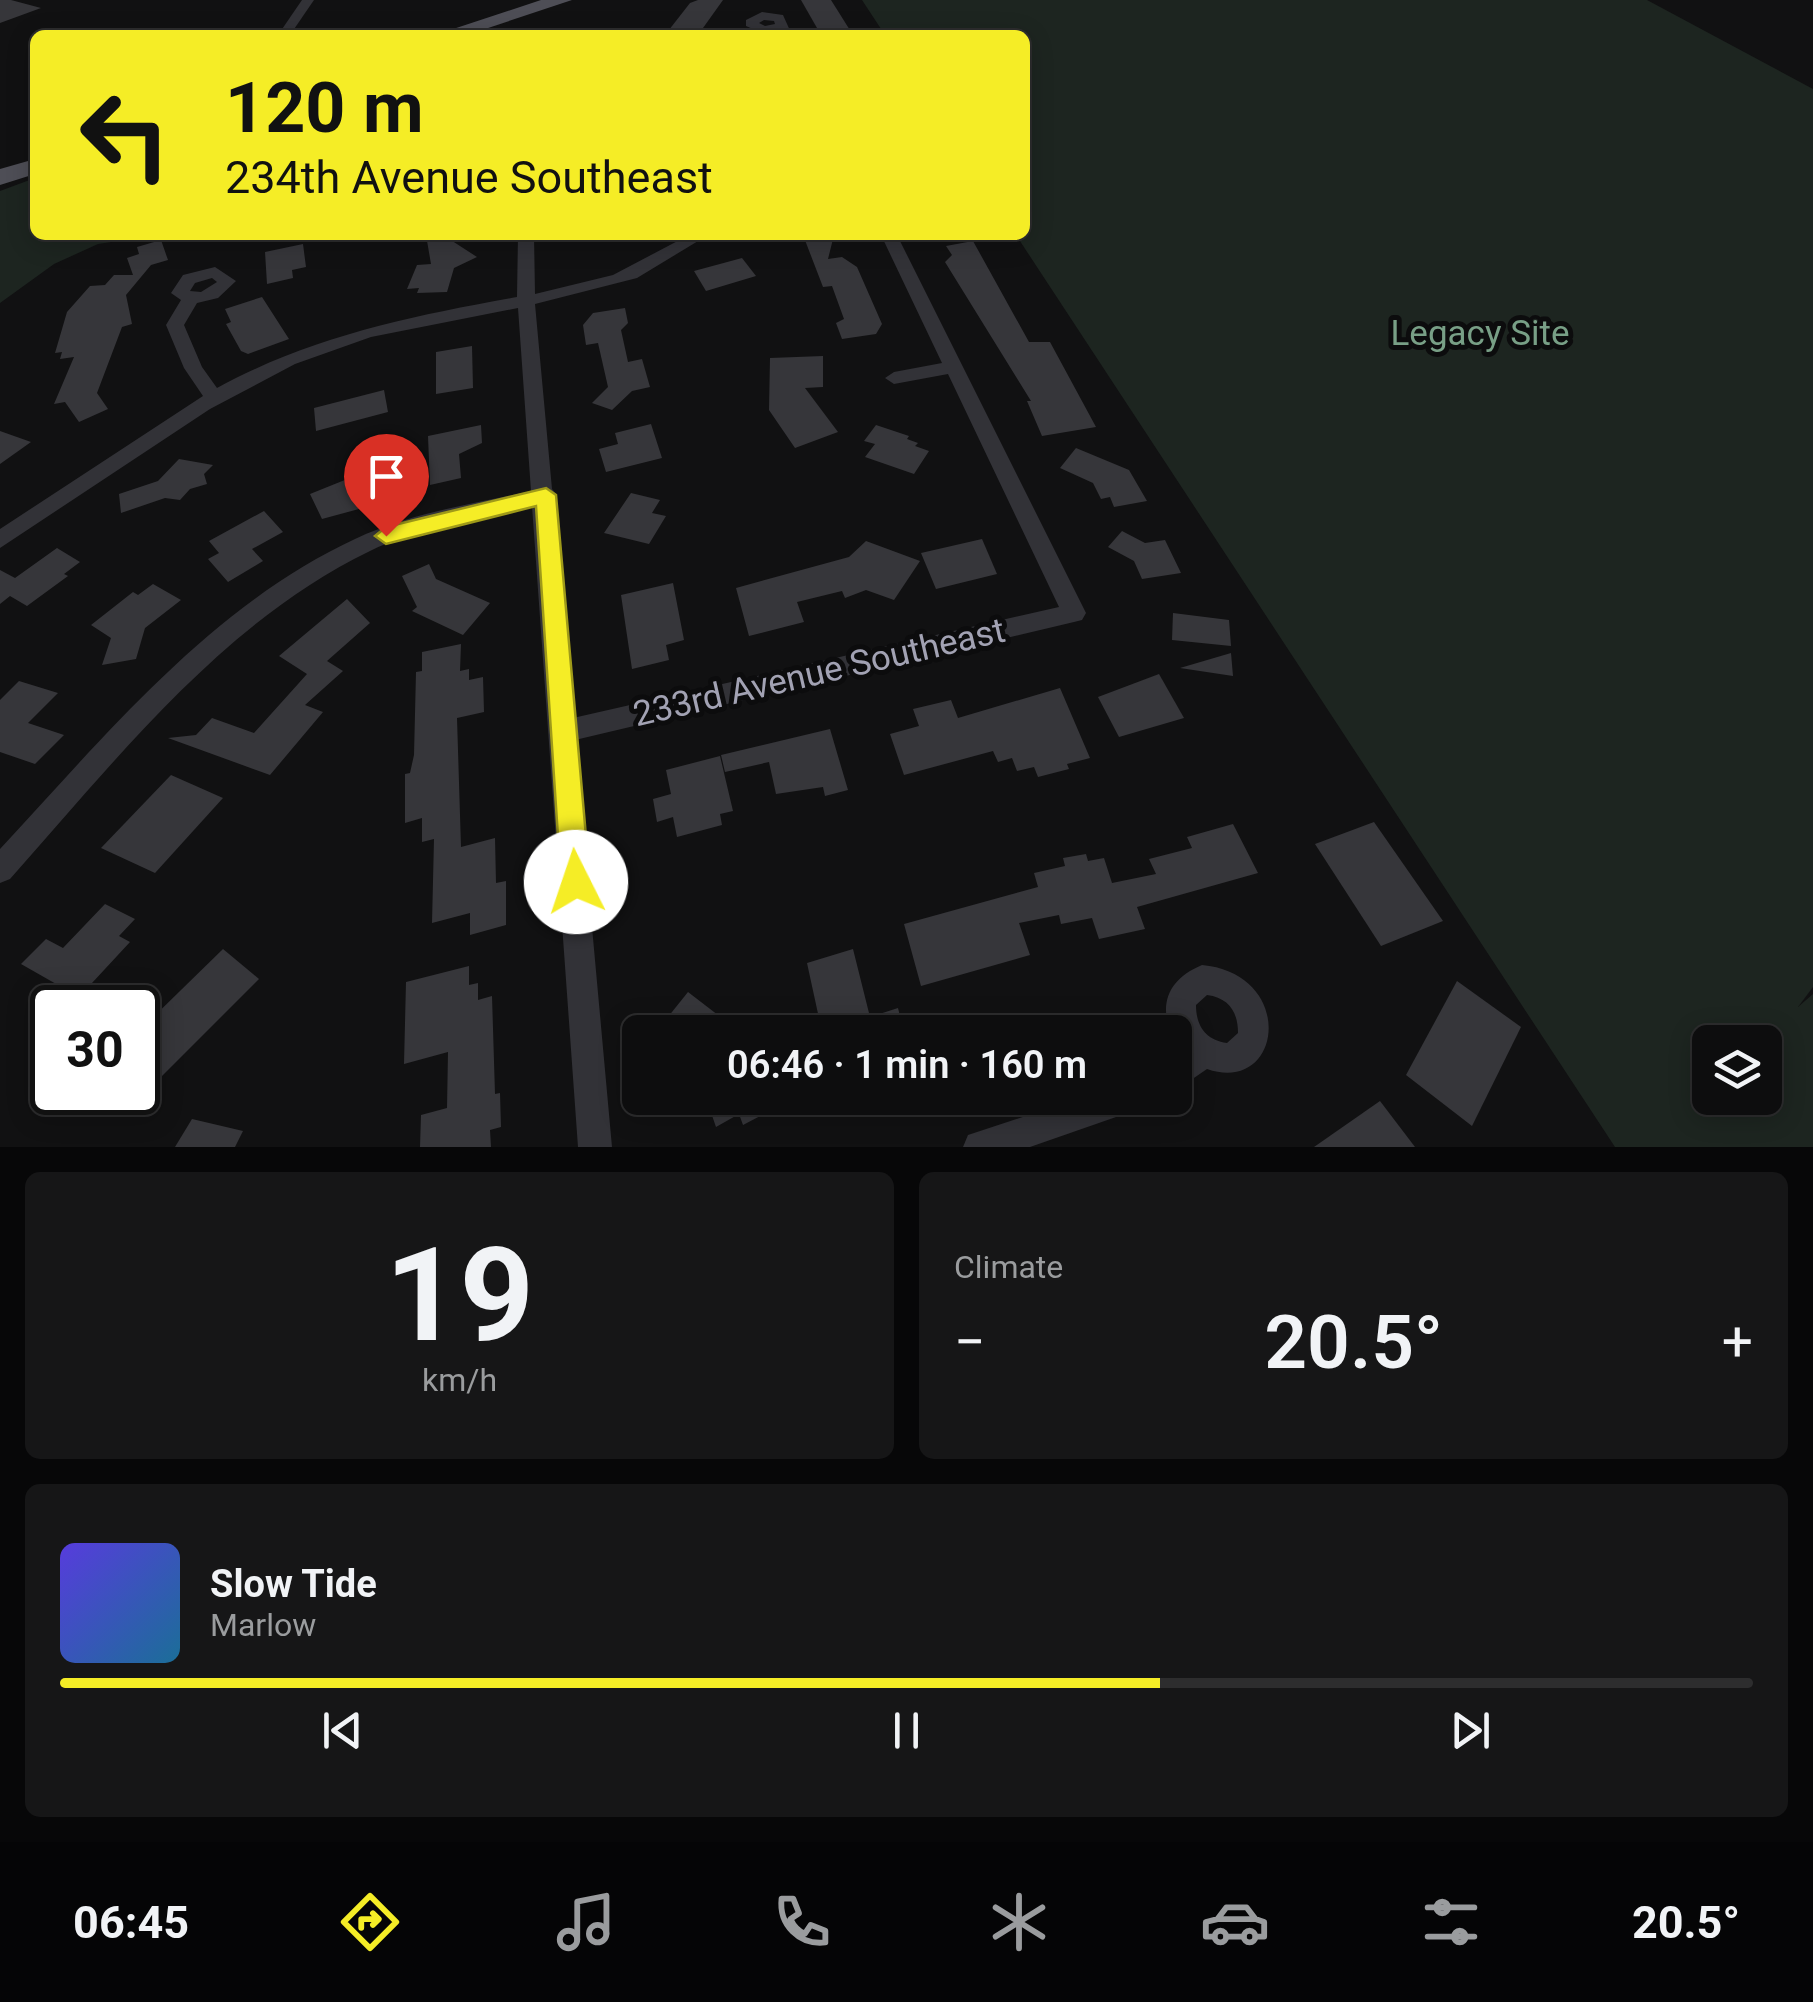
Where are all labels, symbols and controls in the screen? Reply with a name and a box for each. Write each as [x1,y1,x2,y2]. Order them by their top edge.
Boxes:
text: 120 m [225,67,424,149]
icon: left [60,70,190,200]
text: 234th Avenue Southeast [225,151,713,204]
park label: Legacy Site [1391,313,1569,354]
pin [344,434,429,537]
icon: arrive [359,449,414,504]
street label: 233rd Avenue Southeast [629,610,1009,735]
position arrow [524,830,628,934]
speed limit sign: 30 [30,985,160,1115]
map controls [1692,1025,1782,1115]
button: layers [1692,1025,1782,1115]
text: 06:46 · 1 min · 160 m [727,1043,1087,1087]
text: 19 [385,1219,534,1372]
text: Climate [954,1248,1063,1286]
text: 20.5° [1264,1298,1443,1386]
text: − [954,1310,985,1374]
text: + [1722,1310,1753,1374]
text: km/h [422,1361,497,1399]
text: Slow Tide [210,1562,377,1606]
text: Marlow [210,1606,316,1644]
icon: previous [315,1703,370,1758]
icon: pause [879,1703,934,1758]
icon: next [1443,1703,1498,1758]
icon: directions [335,1887,405,1957]
icon: music [551,1887,621,1957]
icon: phone [767,1887,837,1957]
icon: climate [984,1887,1054,1957]
icon: car [1200,1887,1270,1957]
icon: filters [1416,1887,1486,1957]
text: 06:45 [73,1896,189,1949]
text: 20.5° [1632,1896,1740,1949]

